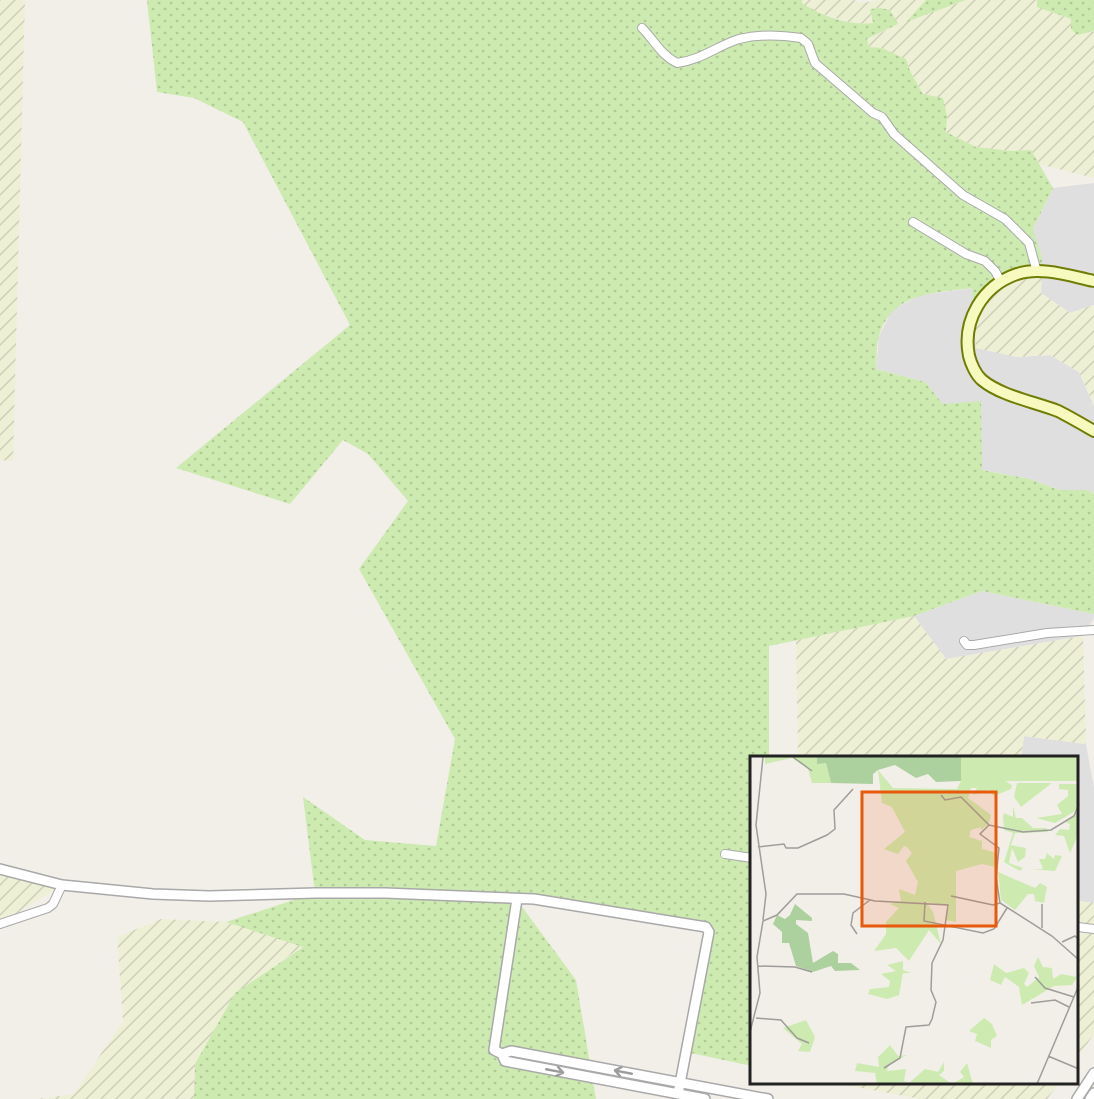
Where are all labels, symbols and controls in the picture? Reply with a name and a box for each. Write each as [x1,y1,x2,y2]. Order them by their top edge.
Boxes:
inset map [750,756,1079,1084]
one-way arrow [545,1066,564,1077]
one-way arrow [614,1066,633,1077]

